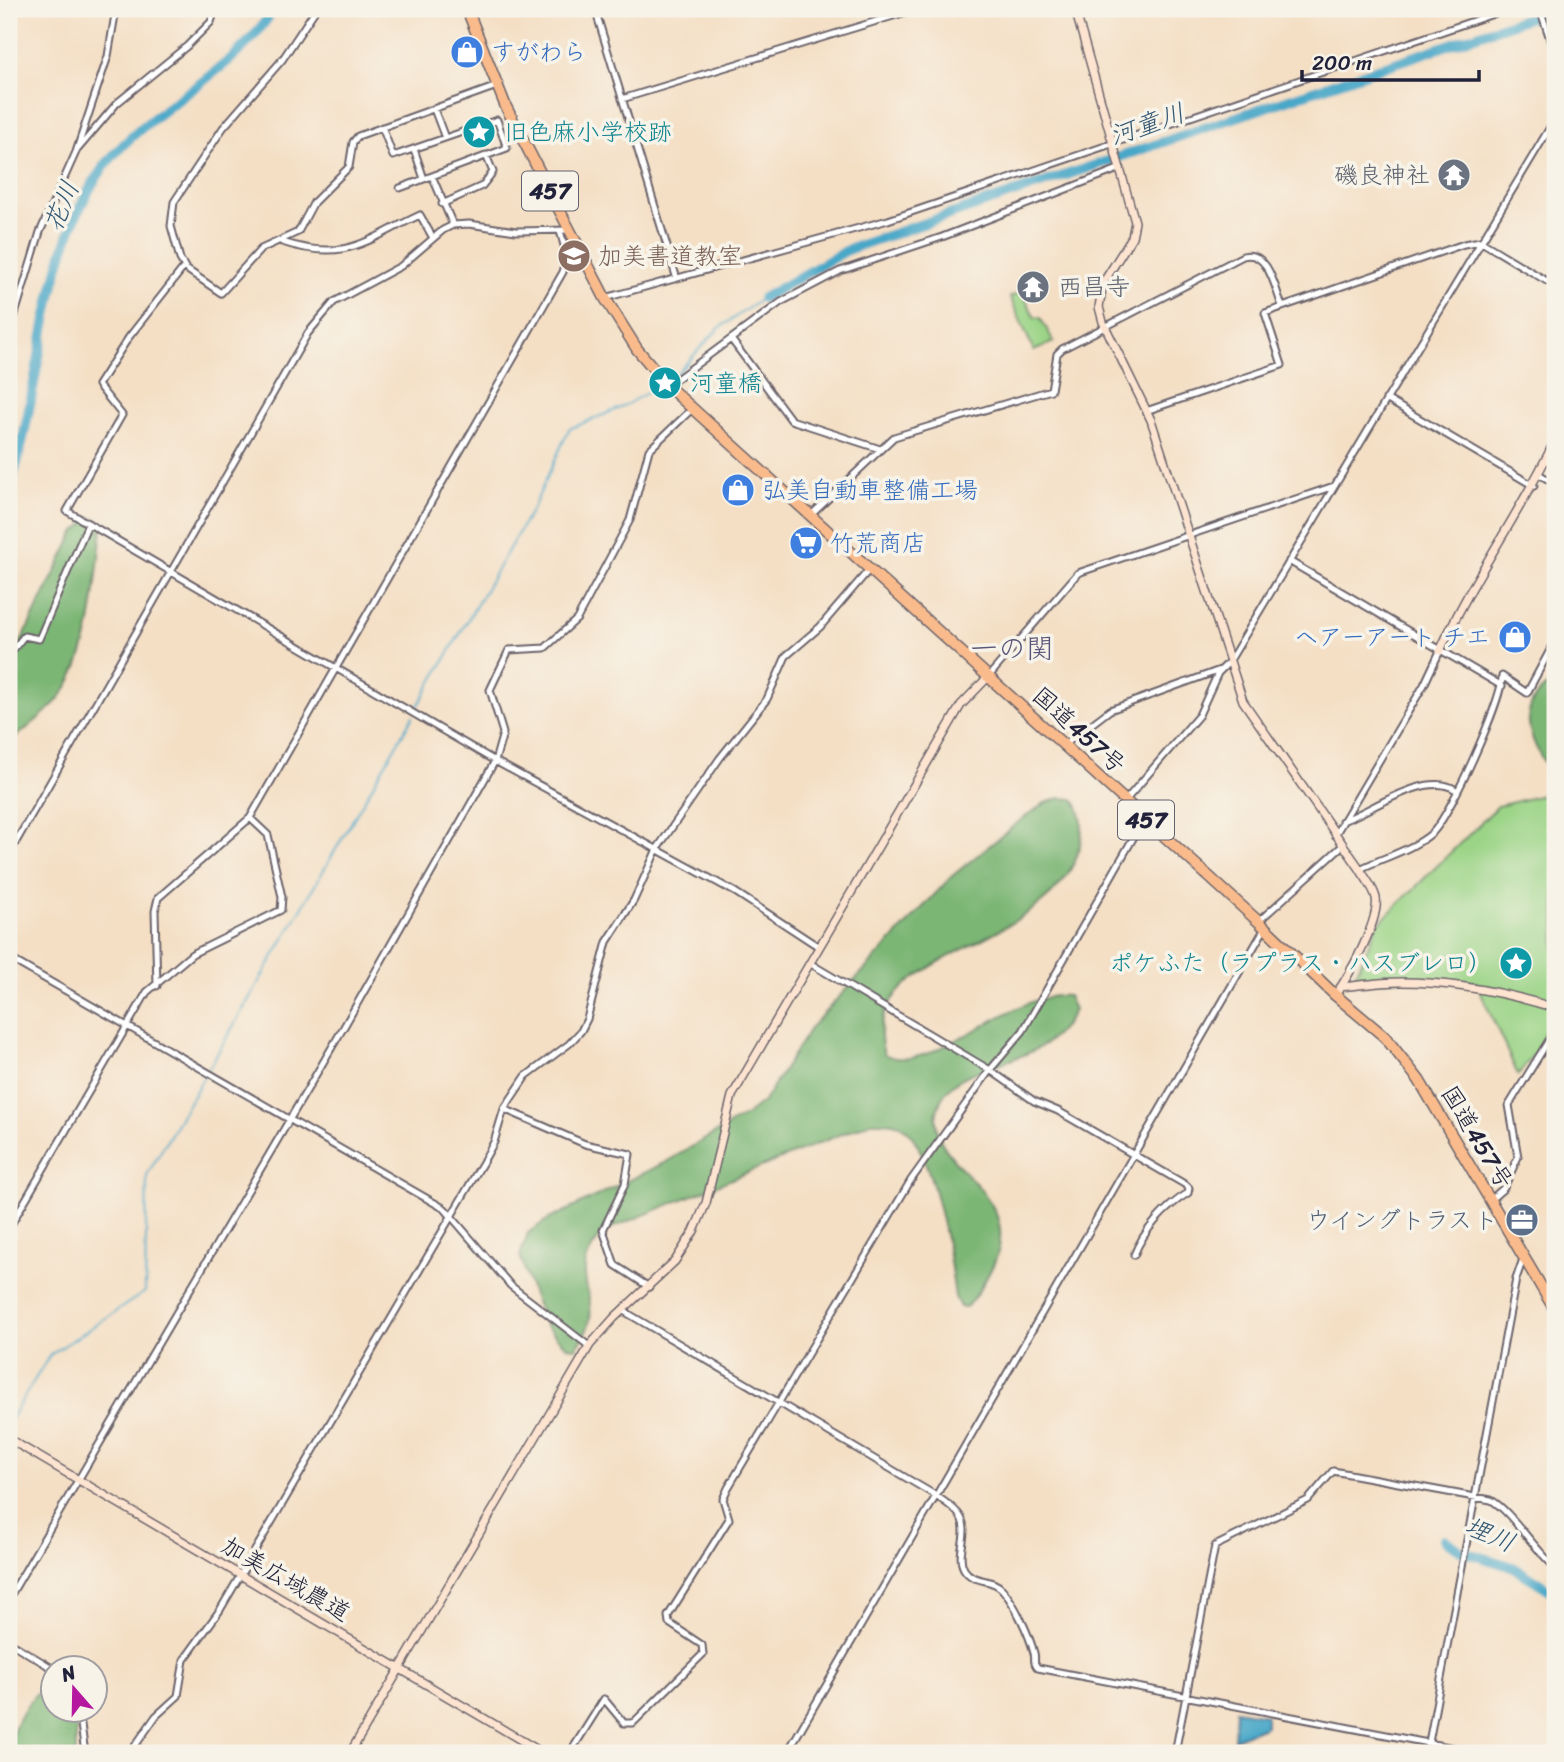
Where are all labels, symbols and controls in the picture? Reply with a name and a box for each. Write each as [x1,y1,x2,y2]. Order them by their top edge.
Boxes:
place label: すがわら [491,31,587,73]
shop icon: すがわら [448,33,486,71]
scale bar [1302,38,1478,82]
text: 200 m [1312,44,1372,82]
water label: 河童川 [1103,90,1191,158]
place label: 旧色麻小学校跡 [504,111,672,153]
place icon: 旧色麻小学校跡 [460,113,498,151]
place label: 磯良神社 [1334,154,1430,196]
temple icon: 磯良神社 [1435,156,1473,194]
road number: 457 [522,172,578,210]
water label: 花川 [30,173,92,239]
place label: 加美書道教室 [598,235,742,277]
school or university icon: 加美書道教室 [555,237,593,275]
place label: 西昌寺 [1058,266,1130,308]
temple icon: 西昌寺 [1014,268,1052,306]
place label: 河童橋 [690,362,762,404]
place icon: 河童橋 [646,364,684,402]
place label: 弘美自動車整備工場 [762,469,978,511]
shop icon: 弘美自動車整備工場 [719,471,757,509]
place label: 竹荒商店 [830,522,926,564]
supermarket icon: 竹荒商店 [787,524,825,562]
place label: ヘアーアート チエ [1294,616,1490,658]
shop icon: ヘアーアート チエ [1496,618,1534,656]
district label: 一の関 [970,624,1054,673]
street label: 国道457号 [1022,676,1136,784]
road number: 457 [1118,800,1174,840]
place label: ポケふた（ラプラス・ハスブレロ） [1109,942,1492,984]
place icon: ポケふた（ラプラス・ハスブレロ） [1497,944,1535,982]
street label: 国道457号 [1429,1077,1525,1197]
place label: ウイングトラスト [1306,1199,1498,1241]
office icon: ウイングトラスト [1503,1201,1541,1239]
water label: 埋川 [1457,1503,1523,1565]
street label: 加美広域農道 [213,1525,359,1633]
north arrow [38,1654,108,1724]
text: N [56,1655,81,1692]

